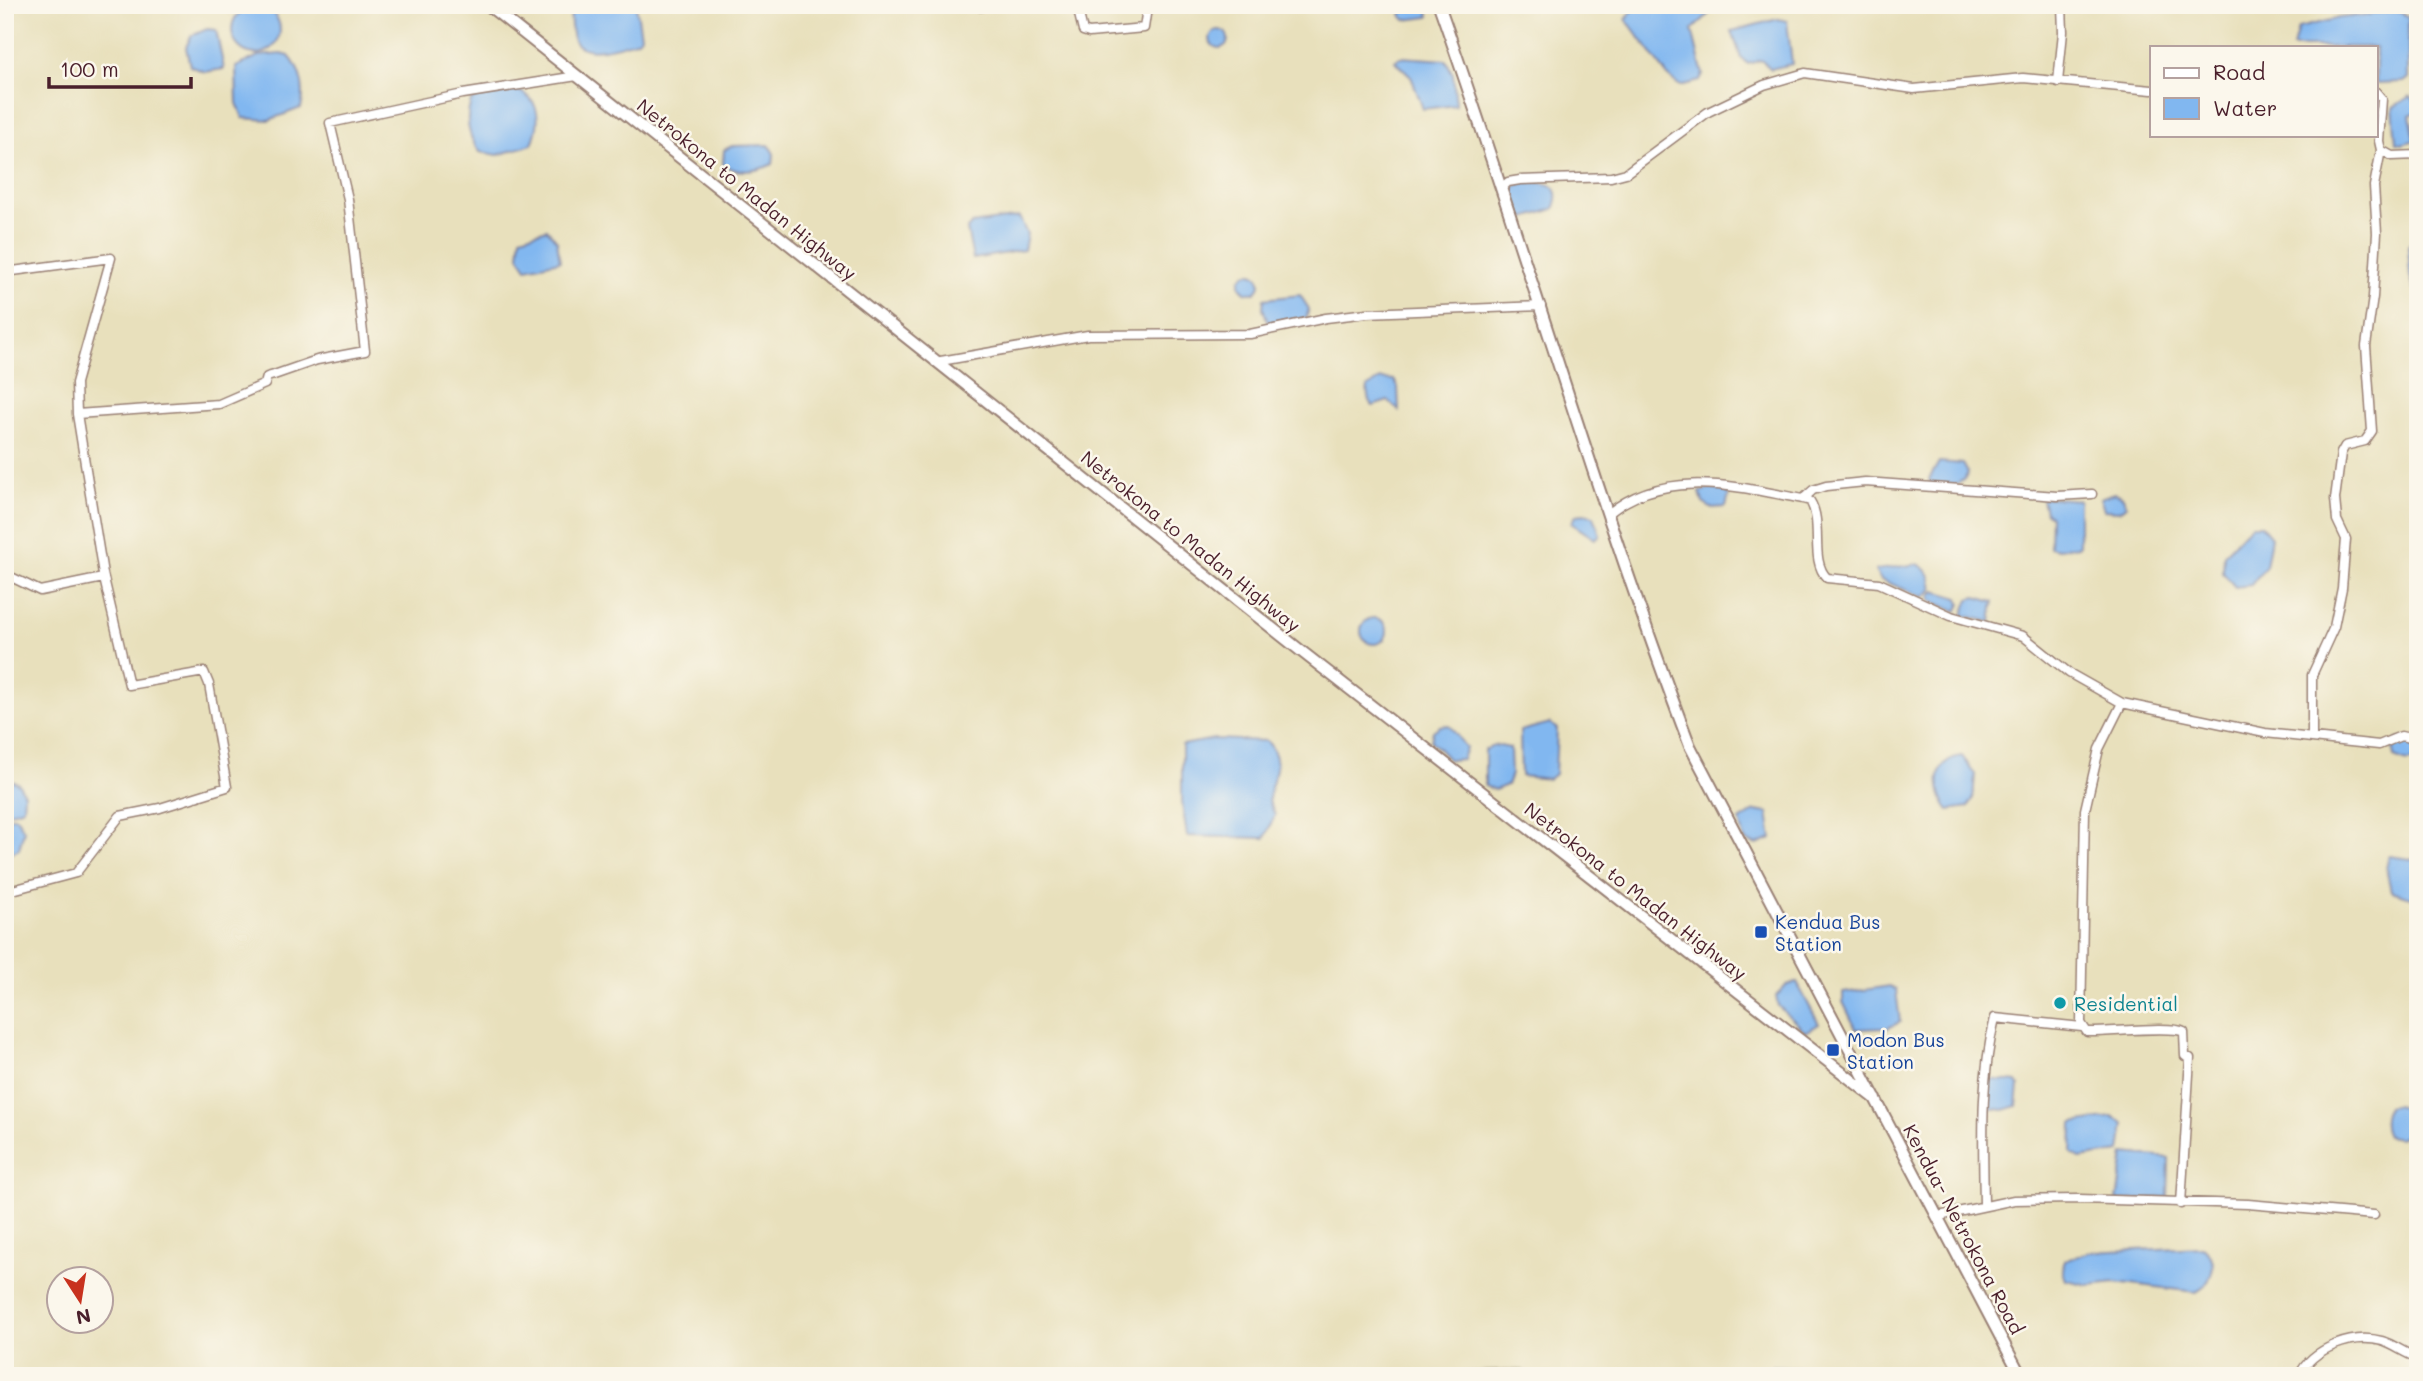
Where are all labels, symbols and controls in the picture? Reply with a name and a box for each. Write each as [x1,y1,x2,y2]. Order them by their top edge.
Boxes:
scale bar [49,46,191,90]
legend [2150,46,2378,136]
text: 100 m [60,55,119,82]
text: Road [2213,58,2265,85]
street label: Netrokona to Madan Highway [632,93,862,285]
text: Water [2213,94,2277,121]
street label: Netrokona to Madan Highway [1076,445,1306,637]
street label: Netrokona to Madan Highway [1520,796,1752,986]
place label: Kendua Bus Station [1775,909,1881,956]
marker: Kendua Bus Station [1753,924,1769,940]
place label: Residential [2074,991,2178,1016]
marker: Residential [2052,995,2068,1011]
place label: Modon Bus Station [1847,1027,1945,1074]
marker: Modon Bus Station [1825,1042,1841,1058]
street label: Kendua- Netrokona Road [1898,1120,2030,1338]
north arrow [46,1266,116,1336]
text: N [74,1303,93,1331]

